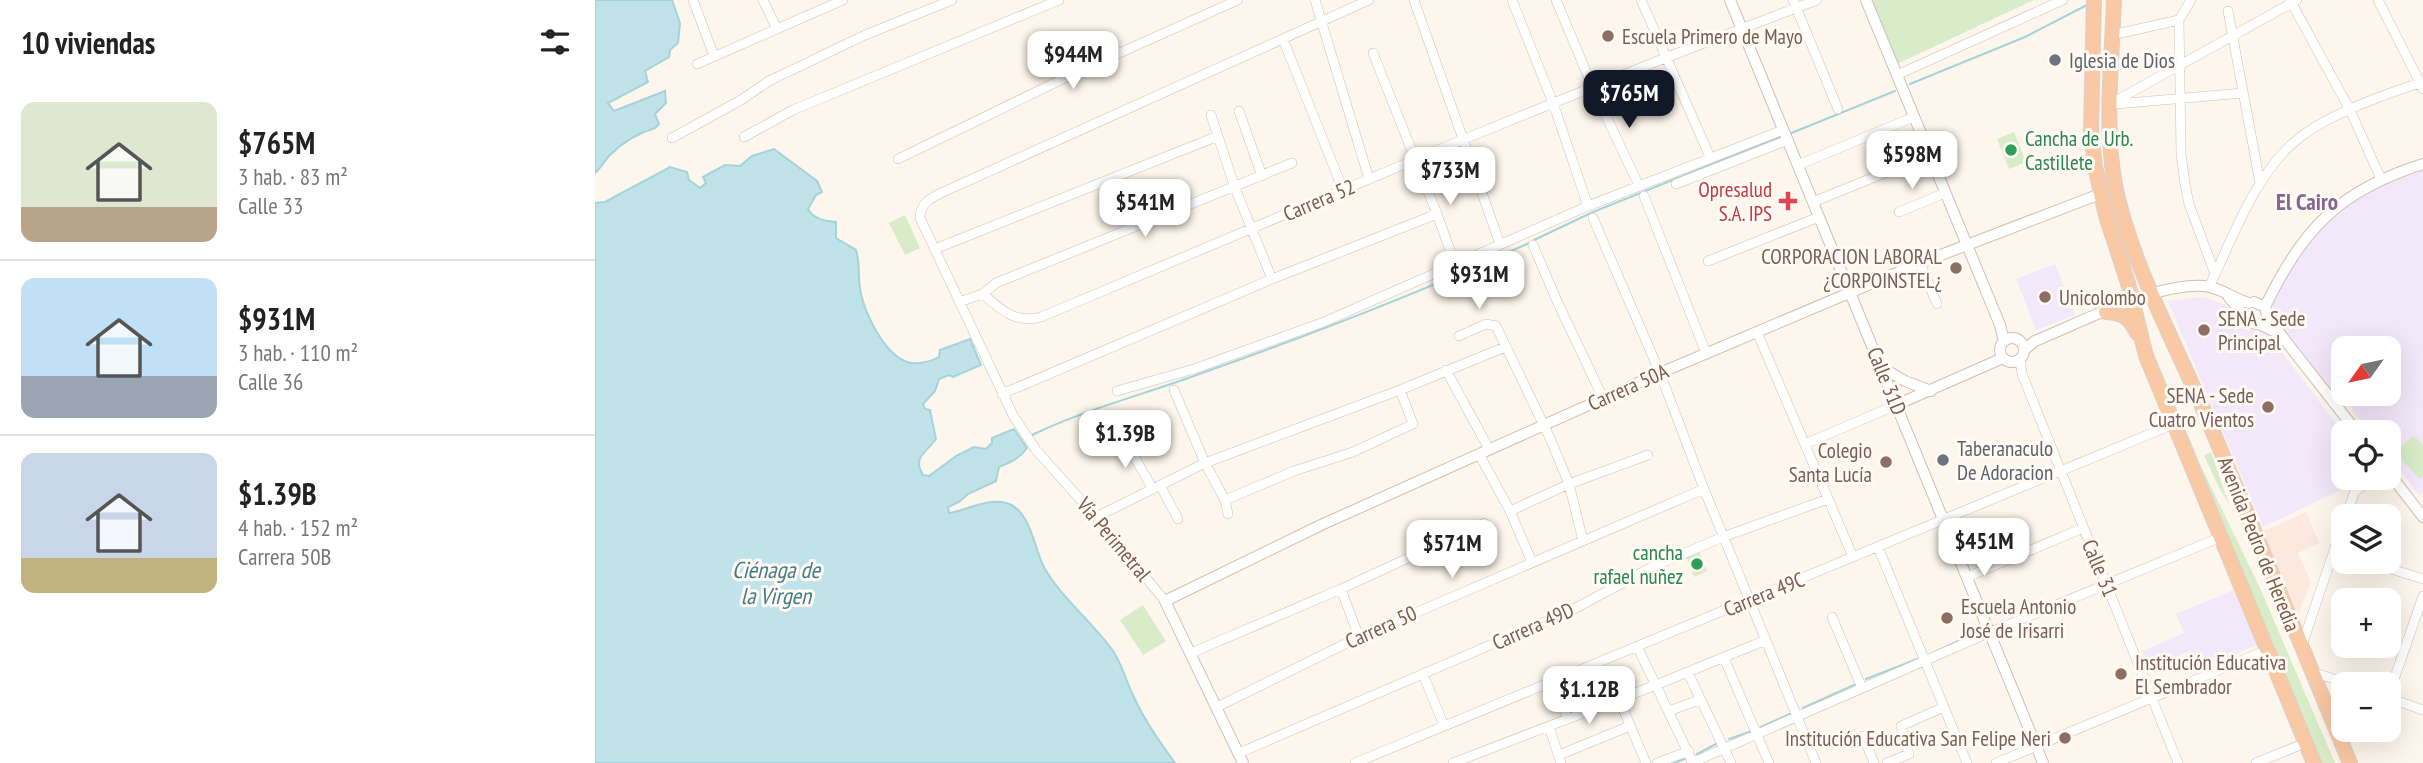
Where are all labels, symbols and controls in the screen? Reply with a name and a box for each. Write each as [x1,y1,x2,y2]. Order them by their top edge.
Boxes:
text: 10 viviendas [21,23,155,62]
icon: filters [536,23,574,61]
place label: Escuela Primero de Mayo [1622,23,1803,50]
marker: Escuela Primero de Mayo [1600,28,1616,44]
pin: $944M [1024,32,1122,91]
text: $944M [1043,39,1103,68]
place label: Iglesia de Dios [2069,47,2175,74]
marker: Iglesia de Dios [2047,52,2063,68]
pin: $765M [1580,71,1678,130]
text: $765M [1599,78,1659,107]
text: $765M [238,123,315,162]
place label: Cancha de Urb. Castillete [2025,125,2133,176]
icon: home [77,130,161,214]
pin: $598M [1863,132,1961,191]
text: $598M [1882,139,1942,168]
marker: Cancha de Urb. Castillete [2003,142,2019,158]
pin: $733M [1401,148,1499,207]
text: $733M [1420,155,1480,184]
text: 3 hab. · 83 m² [238,162,348,191]
street label: Carrera 52 [1279,173,1359,227]
place label: Opresalud S.A. IPS [1698,176,1772,227]
pin: $541M [1096,180,1194,239]
text: $541M [1115,187,1175,216]
district label: El Cairo [2276,187,2338,216]
text: Calle 33 [238,191,303,220]
marker: Opresalud S.A. IPS [1778,191,1798,211]
place label: CORPORACION LABORAL ¿CORPOINSTEL¿ [1761,243,1942,294]
pin: $931M [1430,252,1528,311]
text: $931M [1449,259,1509,288]
marker: CORPORACION LABORAL ¿CORPOINSTEL¿ [1948,260,1964,276]
place label: Unicolombo [2059,284,2146,311]
marker: Unicolombo [2037,289,2053,305]
text: $931M [238,299,315,338]
place label: SENA - Sede Principal [2218,305,2305,356]
icon: home [77,306,161,390]
marker: SENA - Sede Principal [2196,322,2212,338]
north arrow [2331,336,2401,406]
map controls [2331,336,2401,742]
text: 3 hab. · 110 m² [238,338,358,367]
street label: Calle 31D [1861,343,1913,419]
street label: Carrera 50A [1584,357,1673,417]
text: Calle 36 [238,367,303,396]
place label: SENA - Sede Cuatro Vientos [2149,382,2254,433]
marker: SENA - Sede Cuatro Vientos [2260,399,2276,415]
pin: $1.39B [1068,410,1182,470]
text: $1.39B [1095,418,1155,447]
button: locate [2331,420,2401,490]
place label: Taberanaculo De Adoracion [1957,435,2053,486]
place label: Colegio Santa Lucía [1789,437,1872,488]
marker: Taberanaculo De Adoracion [1935,452,1951,468]
street label: Avenida Pedro de Heredia [2212,453,2306,635]
marker: Colegio Santa Lucía [1878,454,1894,470]
text: $1.39B [238,474,316,513]
icon: home [77,481,161,565]
street label: Vía Perimetral [1070,491,1157,587]
button: layers [2331,504,2401,574]
text: 4 hab. · 152 m² [238,513,358,542]
pin: $451M [1935,518,2033,578]
pin: $571M [1403,520,1501,580]
text: $451M [1954,526,2014,555]
text: $571M [1422,528,1482,557]
street label: Calle 31 [2076,535,2124,601]
place label: cancha rafael nuñez [1593,539,1683,590]
text: Carrera 50B [238,542,331,571]
water label: Ciénaga de la Virgen [732,555,821,610]
marker: cancha rafael nuñez [1689,556,1705,572]
street label: Carrera 49C [1720,565,1809,622]
button: + [2331,588,2401,658]
place label: Escuela Antonio José de Irisarri [1960,593,2076,644]
street label: Carrera 49D [1488,596,1578,656]
street label: Carrera 50 [1341,599,1421,655]
marker: Escuela Antonio José de Irisarri [1939,610,1955,626]
place label: Institución Educativa El Sembrador [2135,649,2286,700]
pin: $1.12B [1532,666,1646,726]
marker: Institución Educativa El Sembrador [2113,666,2129,682]
button: − [2331,672,2401,742]
text: $1.12B [1559,674,1619,703]
place label: Institución Educativa San Felipe Neri [1785,725,2051,752]
marker: Institución Educativa San Felipe Neri [2057,730,2073,746]

